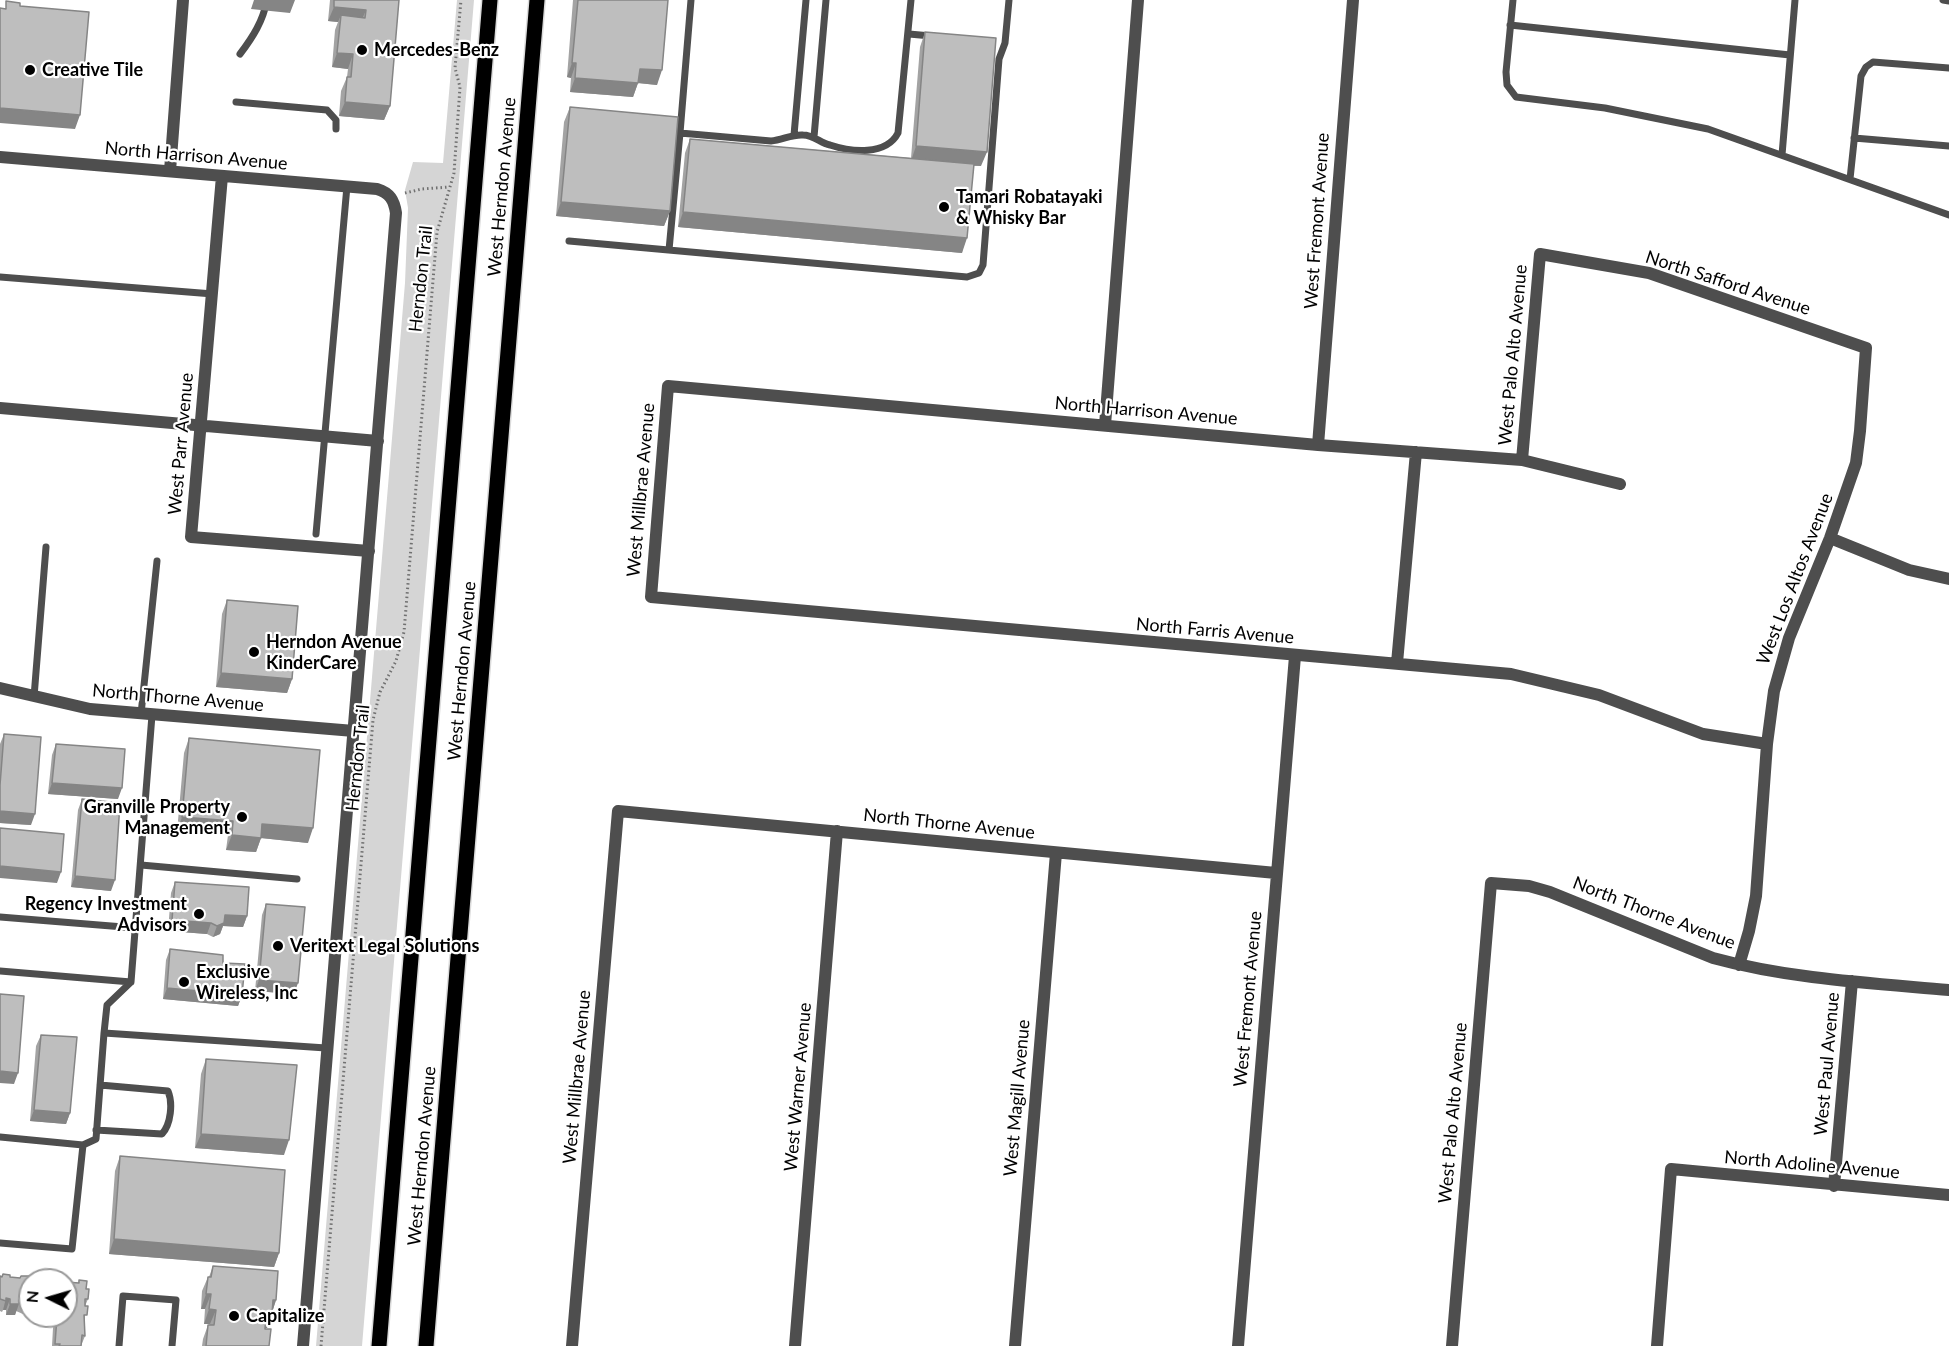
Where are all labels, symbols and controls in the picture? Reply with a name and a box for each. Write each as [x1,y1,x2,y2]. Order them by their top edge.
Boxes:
place label: Mercedes-Benz [374,39,499,61]
marker: Mercedes-Benz [355,43,369,57]
place label: Creative Tile [42,59,143,81]
marker: Creative Tile [23,63,37,77]
street label: West Herndon Avenue [483,96,521,278]
street label: West Fremont Avenue [1300,132,1334,310]
street label: North Harrison Avenue [104,137,288,175]
place label: Tamari Robatayaki & Whisky Bar [956,186,1103,228]
marker: Tamari Robatayaki & Whisky Bar [937,200,951,214]
street label: Herndon Trail [405,225,437,333]
street label: North Safford Avenue [1643,246,1813,320]
street label: West Palo Alto Avenue [1494,264,1532,446]
street label: West Parr Avenue [164,372,198,516]
street label: North Harrison Avenue [1054,392,1238,430]
street label: West Millbrae Avenue [623,402,659,578]
street label: West Los Altos Avenue [1752,490,1838,668]
street label: West Herndon Avenue [443,580,481,762]
street label: North Farris Avenue [1135,613,1295,649]
place label: Herndon Avenue KinderCare [266,631,402,674]
marker: Herndon Avenue KinderCare [247,645,261,659]
street label: North Thorne Avenue [91,680,265,716]
street label: Herndon Trail [342,704,374,812]
place label: Granville Property Management [84,796,230,838]
street label: North Thorne Avenue [862,804,1036,844]
marker: Granville Property Management [235,810,249,824]
street label: North Thorne Avenue [1570,872,1738,954]
place label: Regency Investment Advisors [25,893,187,936]
marker: Regency Investment Advisors [192,907,206,921]
street label: West Fremont Avenue [1230,910,1266,1088]
place label: Veritext Legal Solutions [290,935,479,957]
marker: Veritext Legal Solutions [271,939,285,953]
place label: Exclusive Wireless, Inc [196,961,298,1004]
marker: Exclusive Wireless, Inc [177,975,191,989]
street label: West Millbrae Avenue [559,989,595,1165]
street label: West Paul Avenue [1810,991,1844,1137]
street label: West Warner Avenue [780,1002,816,1172]
street label: West Magill Avenue [999,1018,1035,1178]
street label: West Palo Alto Avenue [1434,1022,1472,1204]
street label: West Herndon Avenue [403,1065,441,1247]
street label: North Adoline Avenue [1723,1147,1901,1183]
north arrow [18,1268,78,1328]
text: N [22,1290,42,1304]
place label: Capitalize [246,1305,324,1327]
marker: Capitalize [227,1309,241,1323]

